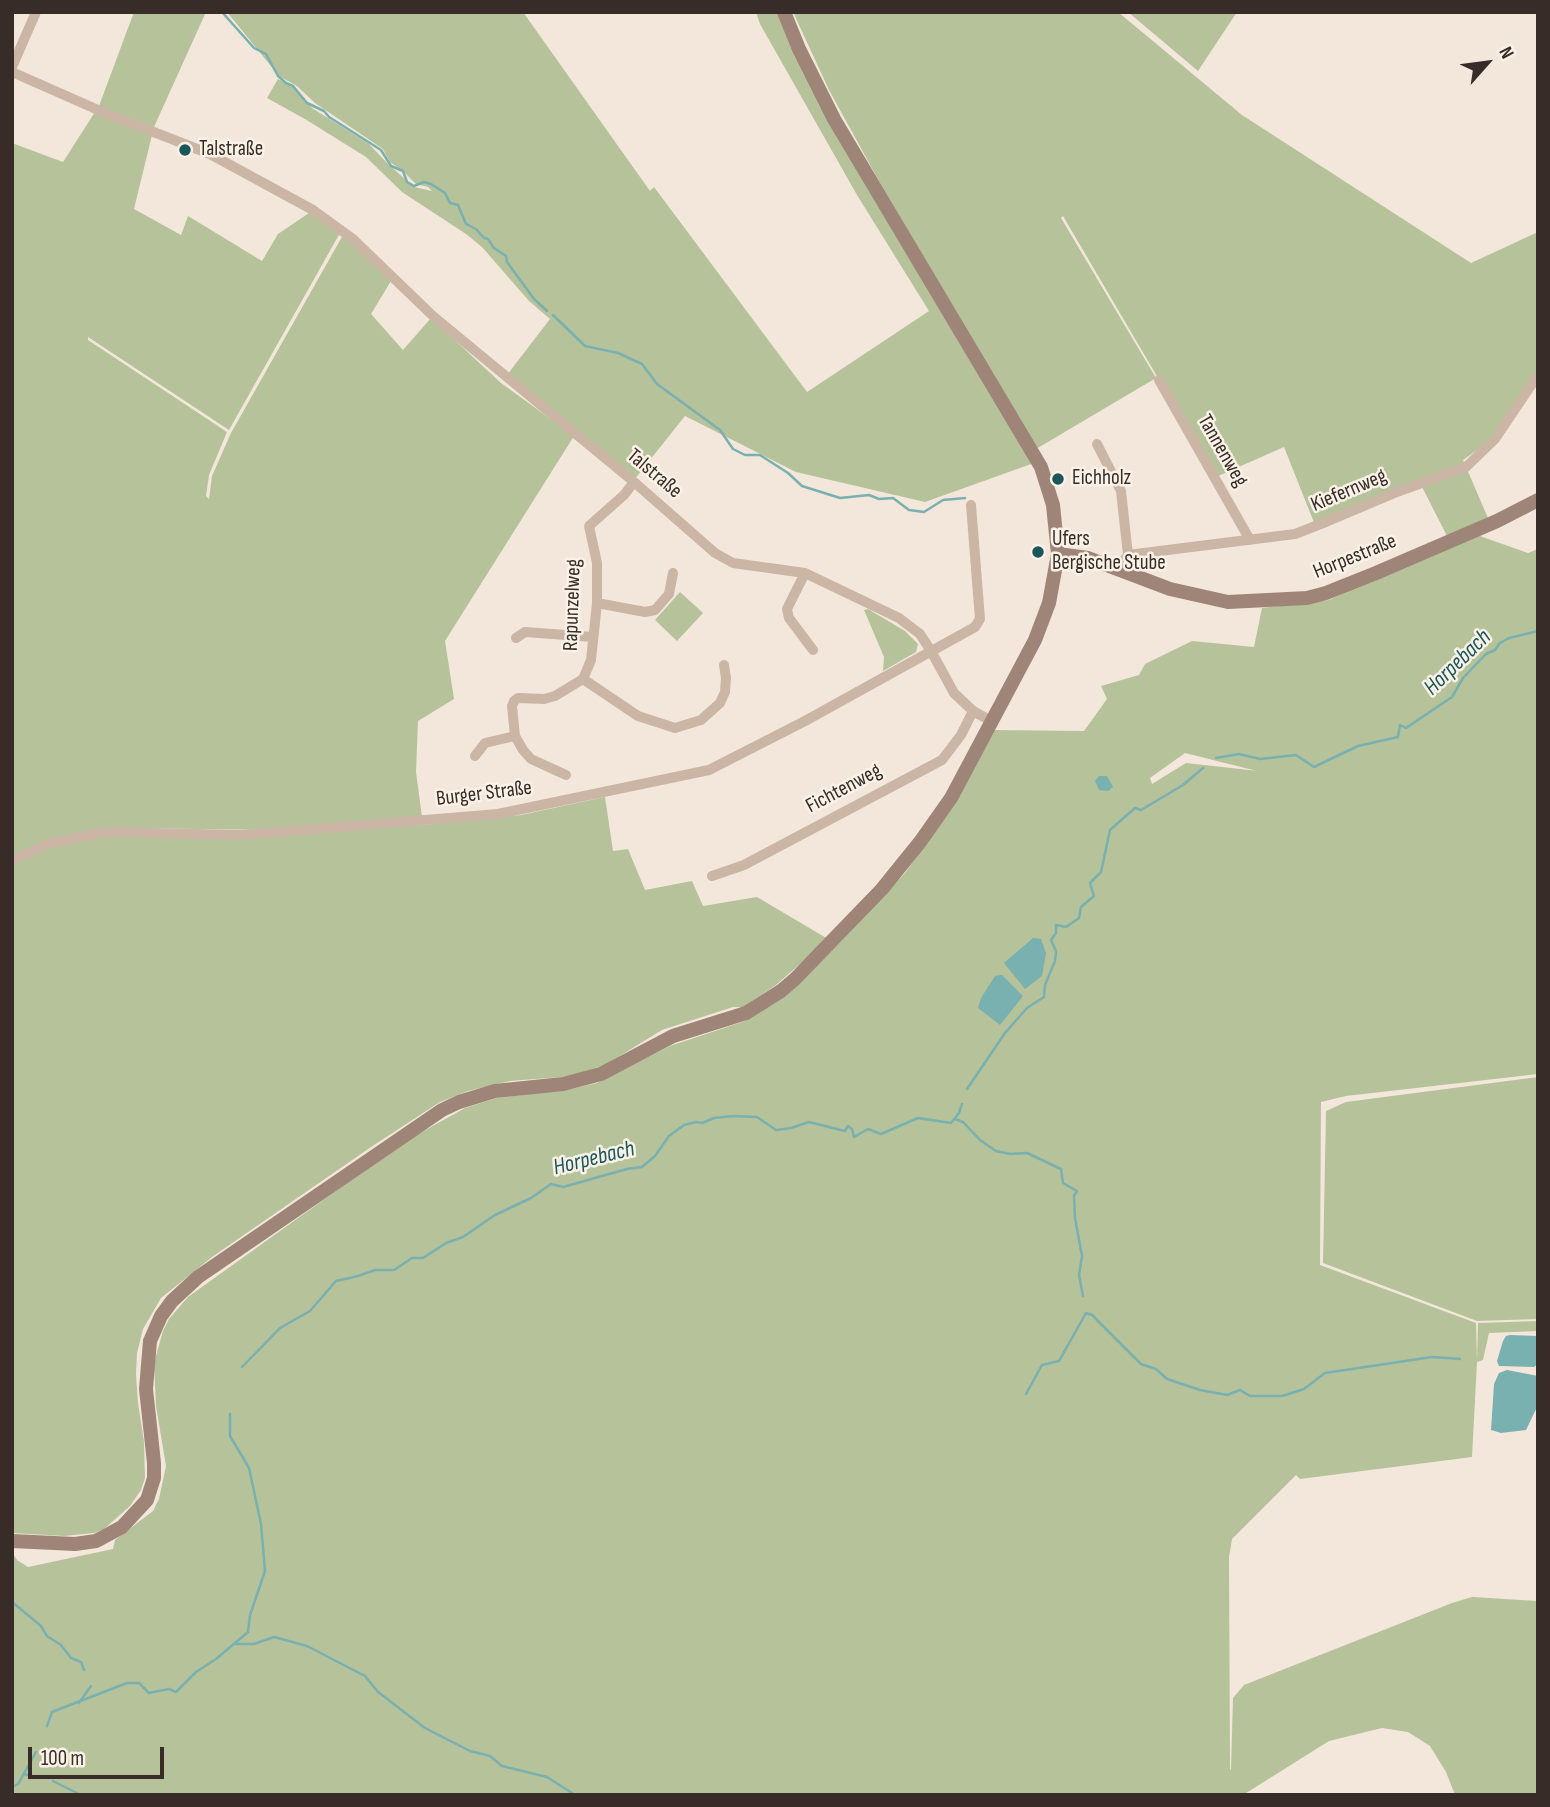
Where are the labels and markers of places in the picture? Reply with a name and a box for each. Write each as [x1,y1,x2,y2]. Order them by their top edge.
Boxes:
place label: Talstraße [199,137,263,163]
marker: Talstraße [177,142,193,158]
place label: Eichholz [1072,466,1131,492]
marker: Eichholz [1050,471,1066,487]
place label: Ufers Bergische Stube [1052,527,1166,577]
marker: Ufers Bergische Stube [1030,544,1046,560]

